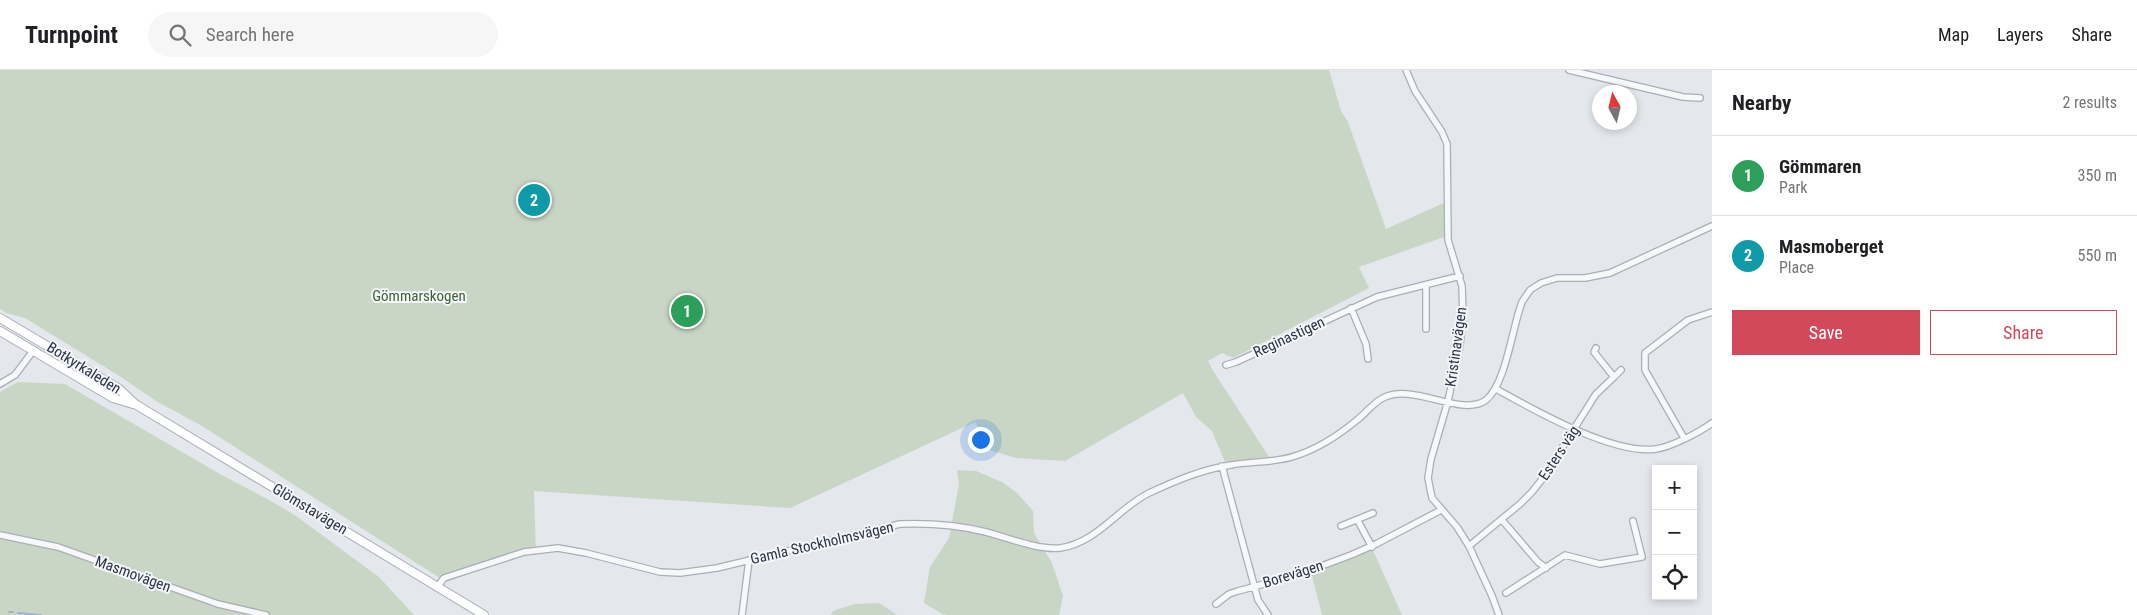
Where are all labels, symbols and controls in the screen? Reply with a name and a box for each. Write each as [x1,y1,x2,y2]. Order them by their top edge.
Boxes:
search box [148,12,498,57]
text: Turnpoint [25,21,118,49]
icon: search [166,21,194,49]
text: Search here [206,23,294,46]
text: Map [1938,24,1969,45]
text: Layers [1997,24,2044,45]
text: Share [2072,24,2112,45]
north arrow [1592,85,1637,130]
text: Nearby [1732,91,1791,115]
text: 2 results [2062,93,2117,112]
text: Gömmaren [1779,155,1861,178]
text: 1 [1744,166,1752,185]
text: 350 m [2078,166,2117,185]
text: Park [1779,178,1808,197]
pin: 2 [518,181,550,219]
text: Masmoberget [1779,235,1884,258]
text: 2 [1744,246,1752,265]
text: 550 m [2078,246,2117,265]
text: Place [1779,258,1814,277]
park label: Gömmarskogen [372,287,466,305]
pin: 1 [671,292,703,330]
street label: Kristinavägen [1441,306,1471,388]
button: Save [1732,310,1920,355]
button: Share [1930,310,2117,355]
street label: Reginastigen [1250,313,1328,361]
street label: Botkyrkaleden [44,338,124,398]
street label: Esters väg [1535,422,1583,484]
your location [968,427,994,453]
map controls [1652,465,1697,600]
button: + [1652,465,1697,510]
street label: Glömstavägen [269,479,351,539]
button: − [1652,510,1697,555]
street label: Gamla Stockholmsvägen [749,518,895,568]
street label: Masmovägen [93,552,173,596]
button: locate [1652,555,1697,600]
street label: Borevägen [1261,556,1325,592]

